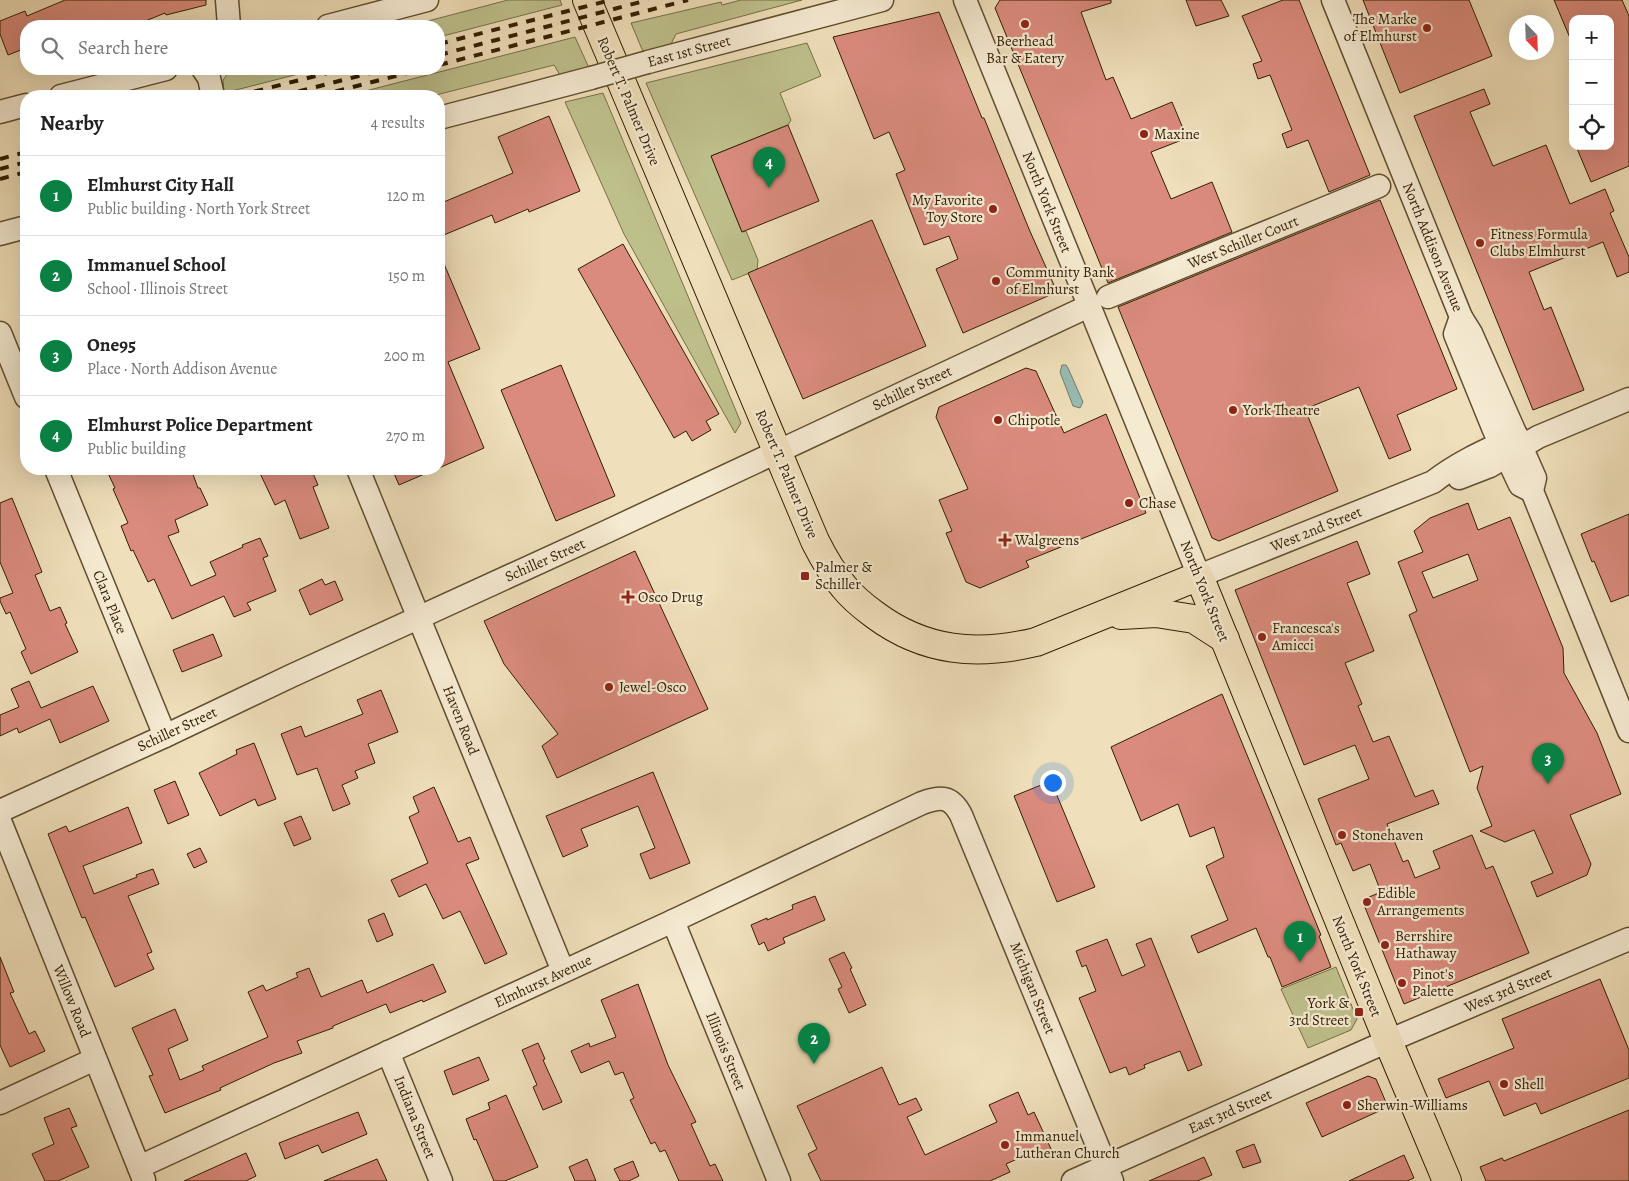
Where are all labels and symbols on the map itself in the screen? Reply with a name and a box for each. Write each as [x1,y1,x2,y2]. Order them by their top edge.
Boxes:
place label: The Marke of Elmhurst [1344,9,1417,46]
north arrow [1509,15,1554,60]
marker: Beerhead Bar & Eatery [1019,18,1031,30]
marker: The Marke of Elmhurst [1421,22,1433,34]
street label: East 1st Street [645,30,733,72]
place label: Beerhead Bar & Eatery [986,31,1064,68]
street label: Robert T. Palmer Drive [593,33,665,169]
place label: Maxine [1154,124,1200,144]
marker: Maxine [1138,128,1150,140]
pin: 4 [753,147,785,188]
street label: North York Street [1018,148,1076,256]
street label: North Addison Avenue [1398,179,1468,315]
place label: My Favorite Toy Store [912,190,983,227]
marker: My Favorite Toy Store [987,203,999,215]
street label: West Schiller Court [1184,211,1301,274]
place label: Fitness Formula Clubs Elmhurst [1490,224,1588,261]
marker: Fitness Formula Clubs Elmhurst [1474,237,1486,249]
place label: Community Bank of Elmhurst [1006,262,1115,299]
marker: Community Bank of Elmhurst [990,275,1002,287]
street label: Schiller Street [869,361,955,415]
place label: York Theatre [1242,400,1320,420]
marker: York Theatre [1227,404,1239,416]
street label: Robert T. Palmer Drive [751,406,823,542]
place label: Chipotle [1008,410,1061,430]
marker: Chipotle [992,414,1004,426]
place label: Chase [1139,493,1176,513]
marker: Chase [1123,497,1135,509]
street label: West 2nd Street [1266,502,1365,557]
place label: Walgreens [1014,530,1079,550]
street label: Schiller Street [502,533,588,587]
marker: Walgreens [999,534,1011,546]
street label: North York Street [1176,537,1234,645]
place label: Palmer & Schiller [815,557,873,594]
street label: Clara Place [88,567,132,637]
marker: Palmer & Schiller [799,570,811,582]
place label: Osco Drug [638,587,703,607]
marker: Osco Drug [622,591,634,603]
place label: Francesca's Amicci [1271,618,1340,655]
marker: Francesca's Amicci [1256,631,1268,643]
place label: Jewel-Osco [619,677,686,697]
marker: Jewel-Osco [603,681,615,693]
street label: Haven Road [438,682,484,759]
street label: Schiller Street [134,702,220,756]
pin: 3 [1532,743,1564,784]
your location [1040,770,1066,796]
place label: Stonehaven [1352,825,1423,845]
marker: Stonehaven [1336,829,1348,841]
place label: Edible Arrangements [1376,883,1465,920]
marker: Edible Arrangements [1361,896,1373,908]
street label: North York Street [1328,912,1386,1020]
pin: 1 [1284,921,1316,962]
place label: Berrshire Hathaway [1395,926,1457,963]
street label: Michigan Street [1005,939,1061,1037]
marker: Berrshire Hathaway [1379,939,1391,951]
street label: Elmhurst Avenue [491,950,595,1012]
street label: Willow Road [48,961,96,1041]
street label: West 3rd Street [1460,963,1555,1018]
place label: Pinot's Palette [1412,964,1454,1001]
marker: Pinot's Palette [1396,977,1408,989]
place label: York & 3rd Street [1289,993,1349,1030]
marker: York & 3rd Street [1353,1006,1365,1018]
street label: Illinois Street [701,1009,751,1093]
pin: 2 [798,1023,830,1064]
street label: Indiana Street [389,1073,441,1162]
place label: Shell [1514,1074,1544,1094]
marker: Shell [1498,1078,1510,1090]
street label: East 3rd Street [1185,1084,1275,1138]
place label: Sherwin-Williams [1357,1095,1468,1115]
marker: Sherwin-Williams [1341,1099,1353,1111]
place label: Immanuel Lutheran Church [1015,1126,1120,1163]
marker: Immanuel Lutheran Church [999,1139,1011,1151]

